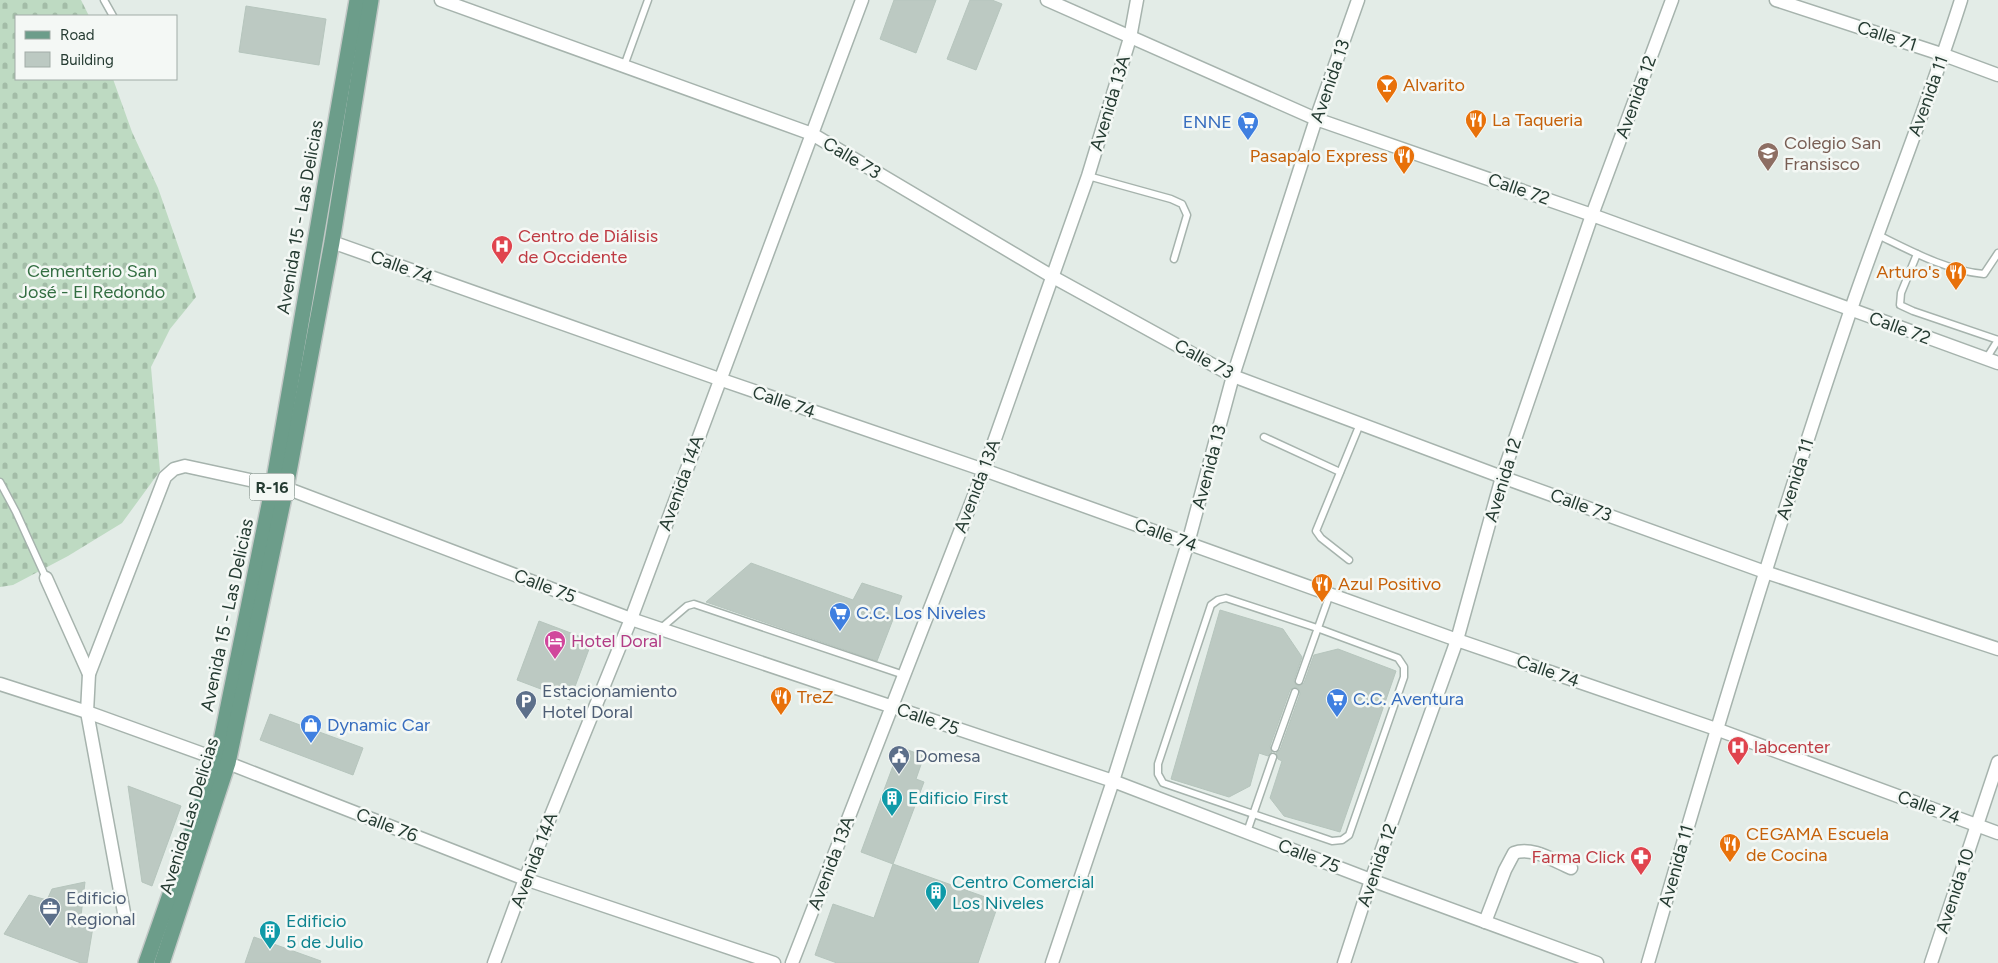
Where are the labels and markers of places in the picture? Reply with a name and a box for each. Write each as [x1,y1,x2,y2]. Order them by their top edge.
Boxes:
bar icon: Alvarito [1375,73,1399,104]
place label: Alvarito [1403,74,1465,96]
restaurant icon: La Taqueria [1464,108,1488,139]
place label: La Taqueria [1492,109,1583,131]
supermarket icon: ENNE [1236,110,1260,141]
place label: ENNE [1183,111,1232,133]
place label: Colegio San Fransisco [1784,132,1881,175]
school or university icon: Colegio San Fransisco [1756,141,1780,172]
restaurant icon: Pasapalo Express [1392,144,1416,175]
place label: Pasapalo Express [1250,145,1388,167]
place label: Centro de Diálisis de Occidente [518,225,658,268]
hospital icon: Centro de Diálisis de Occidente [490,234,514,265]
restaurant icon: Arturo's [1944,260,1968,291]
place label: Arturo's [1876,261,1940,283]
restaurant icon: Azul Positivo [1310,572,1334,603]
place label: Azul Positivo [1338,573,1441,595]
supermarket icon: C.C. Los Niveles [828,601,852,632]
place label: C.C. Los Niveles [856,602,986,624]
hotel icon: Hotel Doral [543,629,567,660]
place label: Hotel Doral [571,630,662,652]
place label: Estacionamiento Hotel Doral [542,680,677,723]
restaurant icon: TreZ [769,685,793,716]
place label: TreZ [797,686,834,708]
supermarket icon: C.C. Aventura [1325,687,1349,718]
place label: C.C. Aventura [1353,688,1464,710]
parking icon: Estacionamiento Hotel Doral [514,689,538,720]
shop icon: Dynamic Car [299,713,323,744]
place label: Dynamic Car [327,714,430,736]
hospital icon: labcenter [1726,735,1750,766]
place label: labcenter [1754,736,1830,758]
public building icon: Domesa [887,744,911,775]
place label: Domesa [915,745,981,767]
building icon: Edificio First [880,786,904,817]
place label: Edificio First [908,787,1008,809]
place label: CEGAMA Escuela de Cocina [1746,823,1889,866]
restaurant icon: CEGAMA Escuela de Cocina [1718,832,1742,863]
pharmacy icon: Farma Click [1629,845,1653,876]
place label: Farma Click [1532,846,1625,868]
place label: Centro Comercial Los Niveles [952,871,1094,914]
building icon: Centro Comercial Los Niveles [924,880,948,911]
place label: Edificio Regional [66,887,135,930]
office icon: Edificio Regional [38,896,62,927]
place label: Edificio 5 de Julio [286,910,364,953]
building icon: Edificio 5 de Julio [258,919,282,950]

